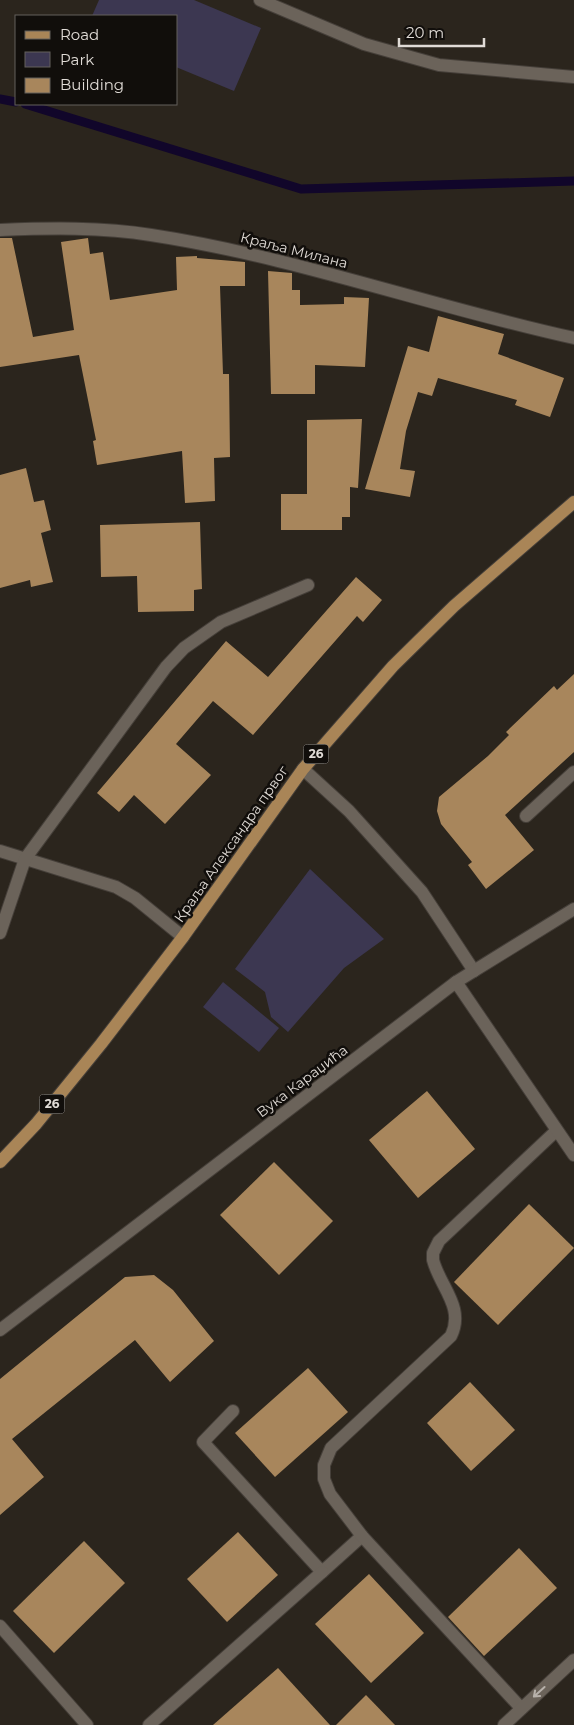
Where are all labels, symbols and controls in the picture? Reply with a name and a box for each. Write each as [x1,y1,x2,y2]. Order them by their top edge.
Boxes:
legend [15,15,178,105]
scale bar [399,15,484,47]
text: 20 m [406,23,444,42]
text: Road [60,25,99,44]
text: Park [60,50,94,69]
text: Building [60,75,124,94]
street label: Краља Милана [239,228,349,272]
road number: 26 [304,744,328,764]
street label: Краља Александра првог [170,762,292,926]
street label: Вука Караџића [253,1041,351,1121]
road number: 26 [40,1094,64,1114]
one-way arrow [532,1686,545,1698]

